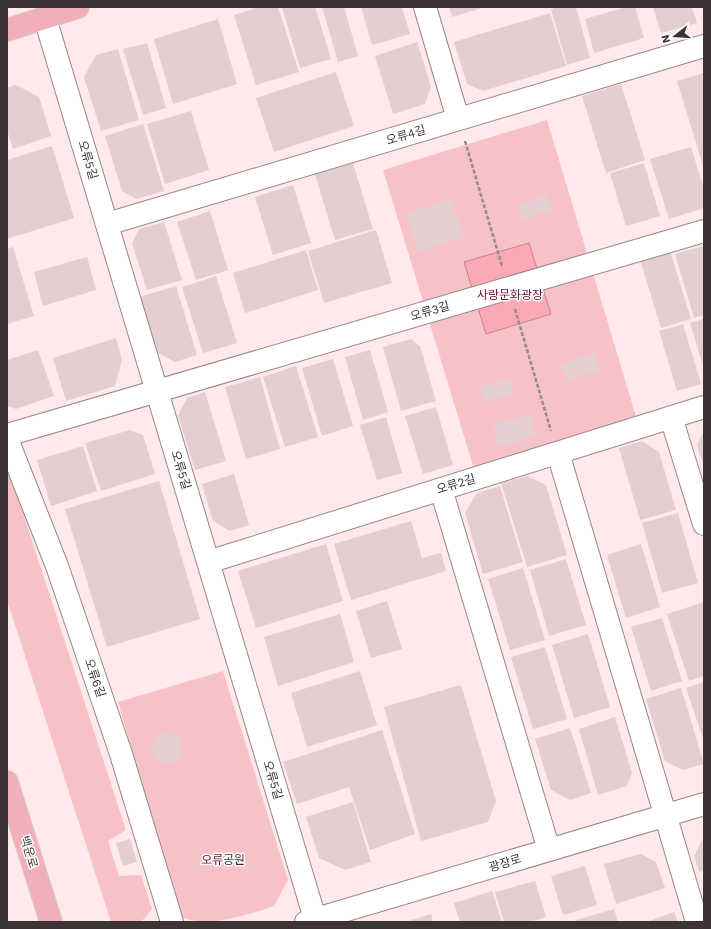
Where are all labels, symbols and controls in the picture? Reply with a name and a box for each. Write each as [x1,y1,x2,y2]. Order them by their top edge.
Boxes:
north arrow [655,16,695,56]
text: N [659,33,673,45]
street label: 오류4길 [385,122,427,148]
street label: 오류5길 [75,139,101,181]
park label: 사랑문화광장 [477,288,543,302]
street label: 오류3길 [409,299,451,323]
street label: 오류5길 [168,449,194,491]
street label: 오류2길 [435,471,477,497]
street label: 오류6길 [82,657,108,699]
street label: 오류5길 [260,759,286,801]
street label: 백운로 [17,834,41,870]
street label: 광장로 [487,851,523,875]
park label: 오류공원 [201,853,245,867]

